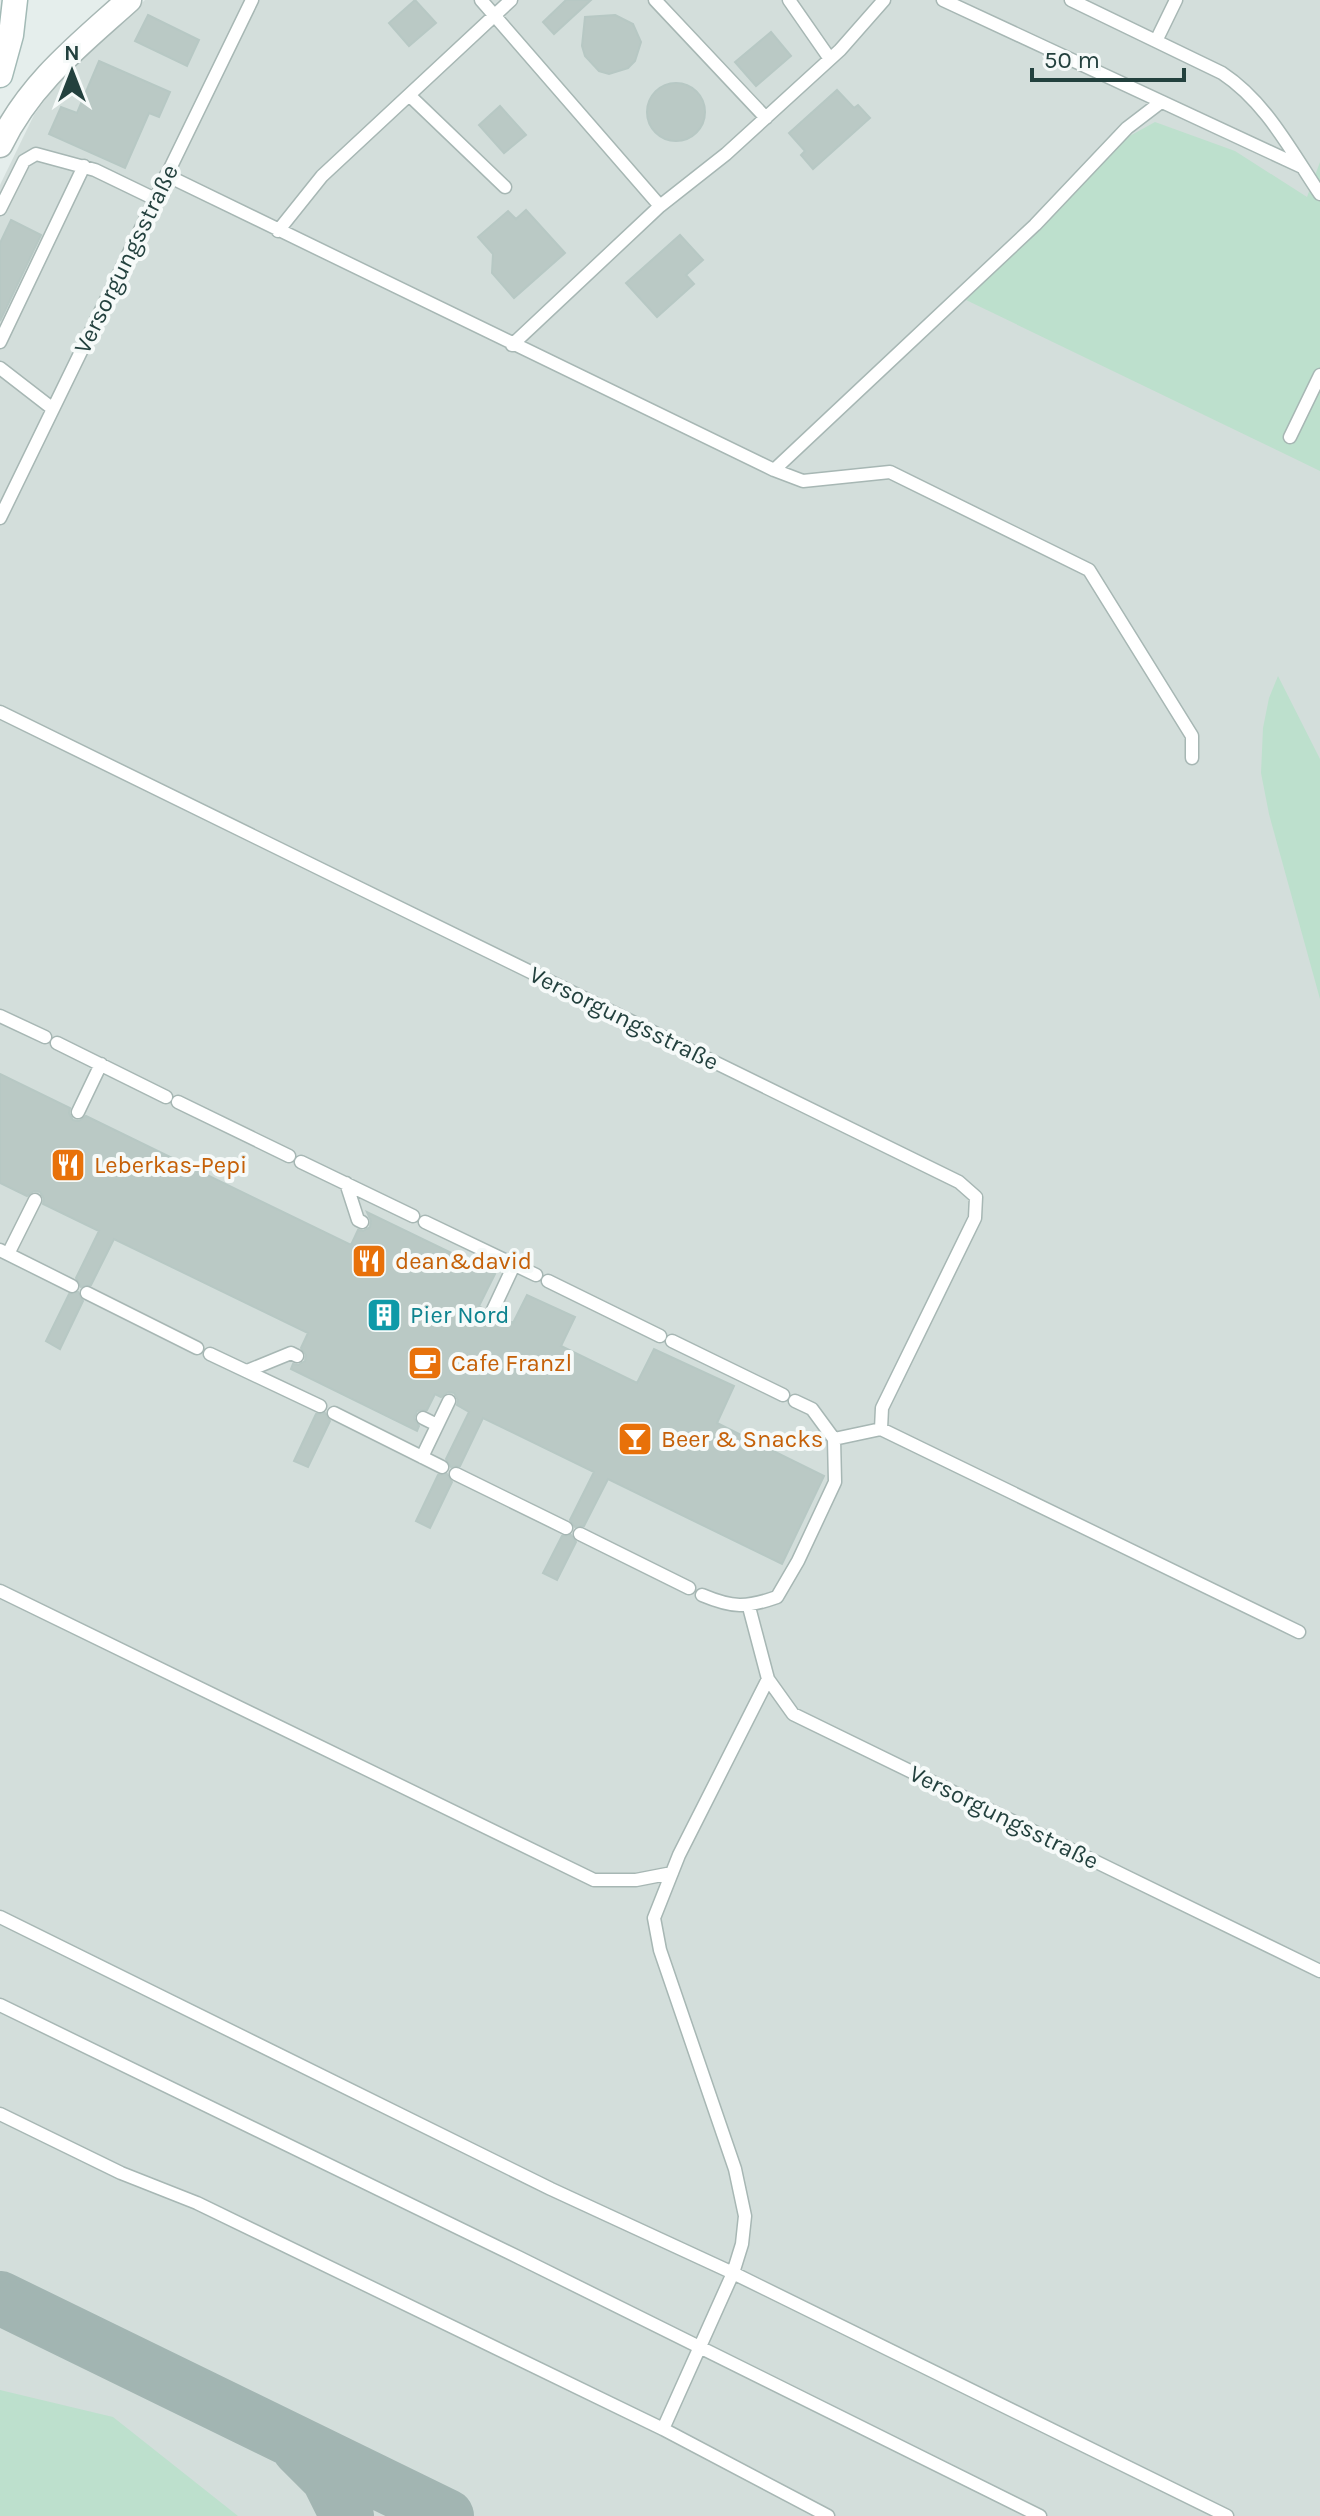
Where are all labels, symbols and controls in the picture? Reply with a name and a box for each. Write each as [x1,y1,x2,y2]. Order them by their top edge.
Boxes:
north arrow [32,32,112,112]
scale bar [1032,32,1184,82]
text: N [64,40,80,66]
text: 50 m [1044,46,1100,74]
street label: Versorgungsstraße [68,160,184,358]
street label: Versorgungsstraße [525,960,723,1076]
restaurant icon: Leberkas-Pepi [49,1146,87,1184]
place label: Leberkas-Pepi [94,1151,247,1179]
restaurant icon: dean&david [350,1242,388,1280]
place label: dean&david [395,1247,532,1275]
building icon: Pier Nord [365,1296,403,1334]
place label: Pier Nord [410,1301,510,1329]
cafe icon: Cafe Franzl [406,1344,444,1382]
place label: Cafe Franzl [451,1349,572,1377]
bar icon: Beer & Snacks [616,1420,654,1458]
place label: Beer & Snacks [661,1425,823,1453]
street label: Versorgungsstraße [905,1759,1103,1875]

